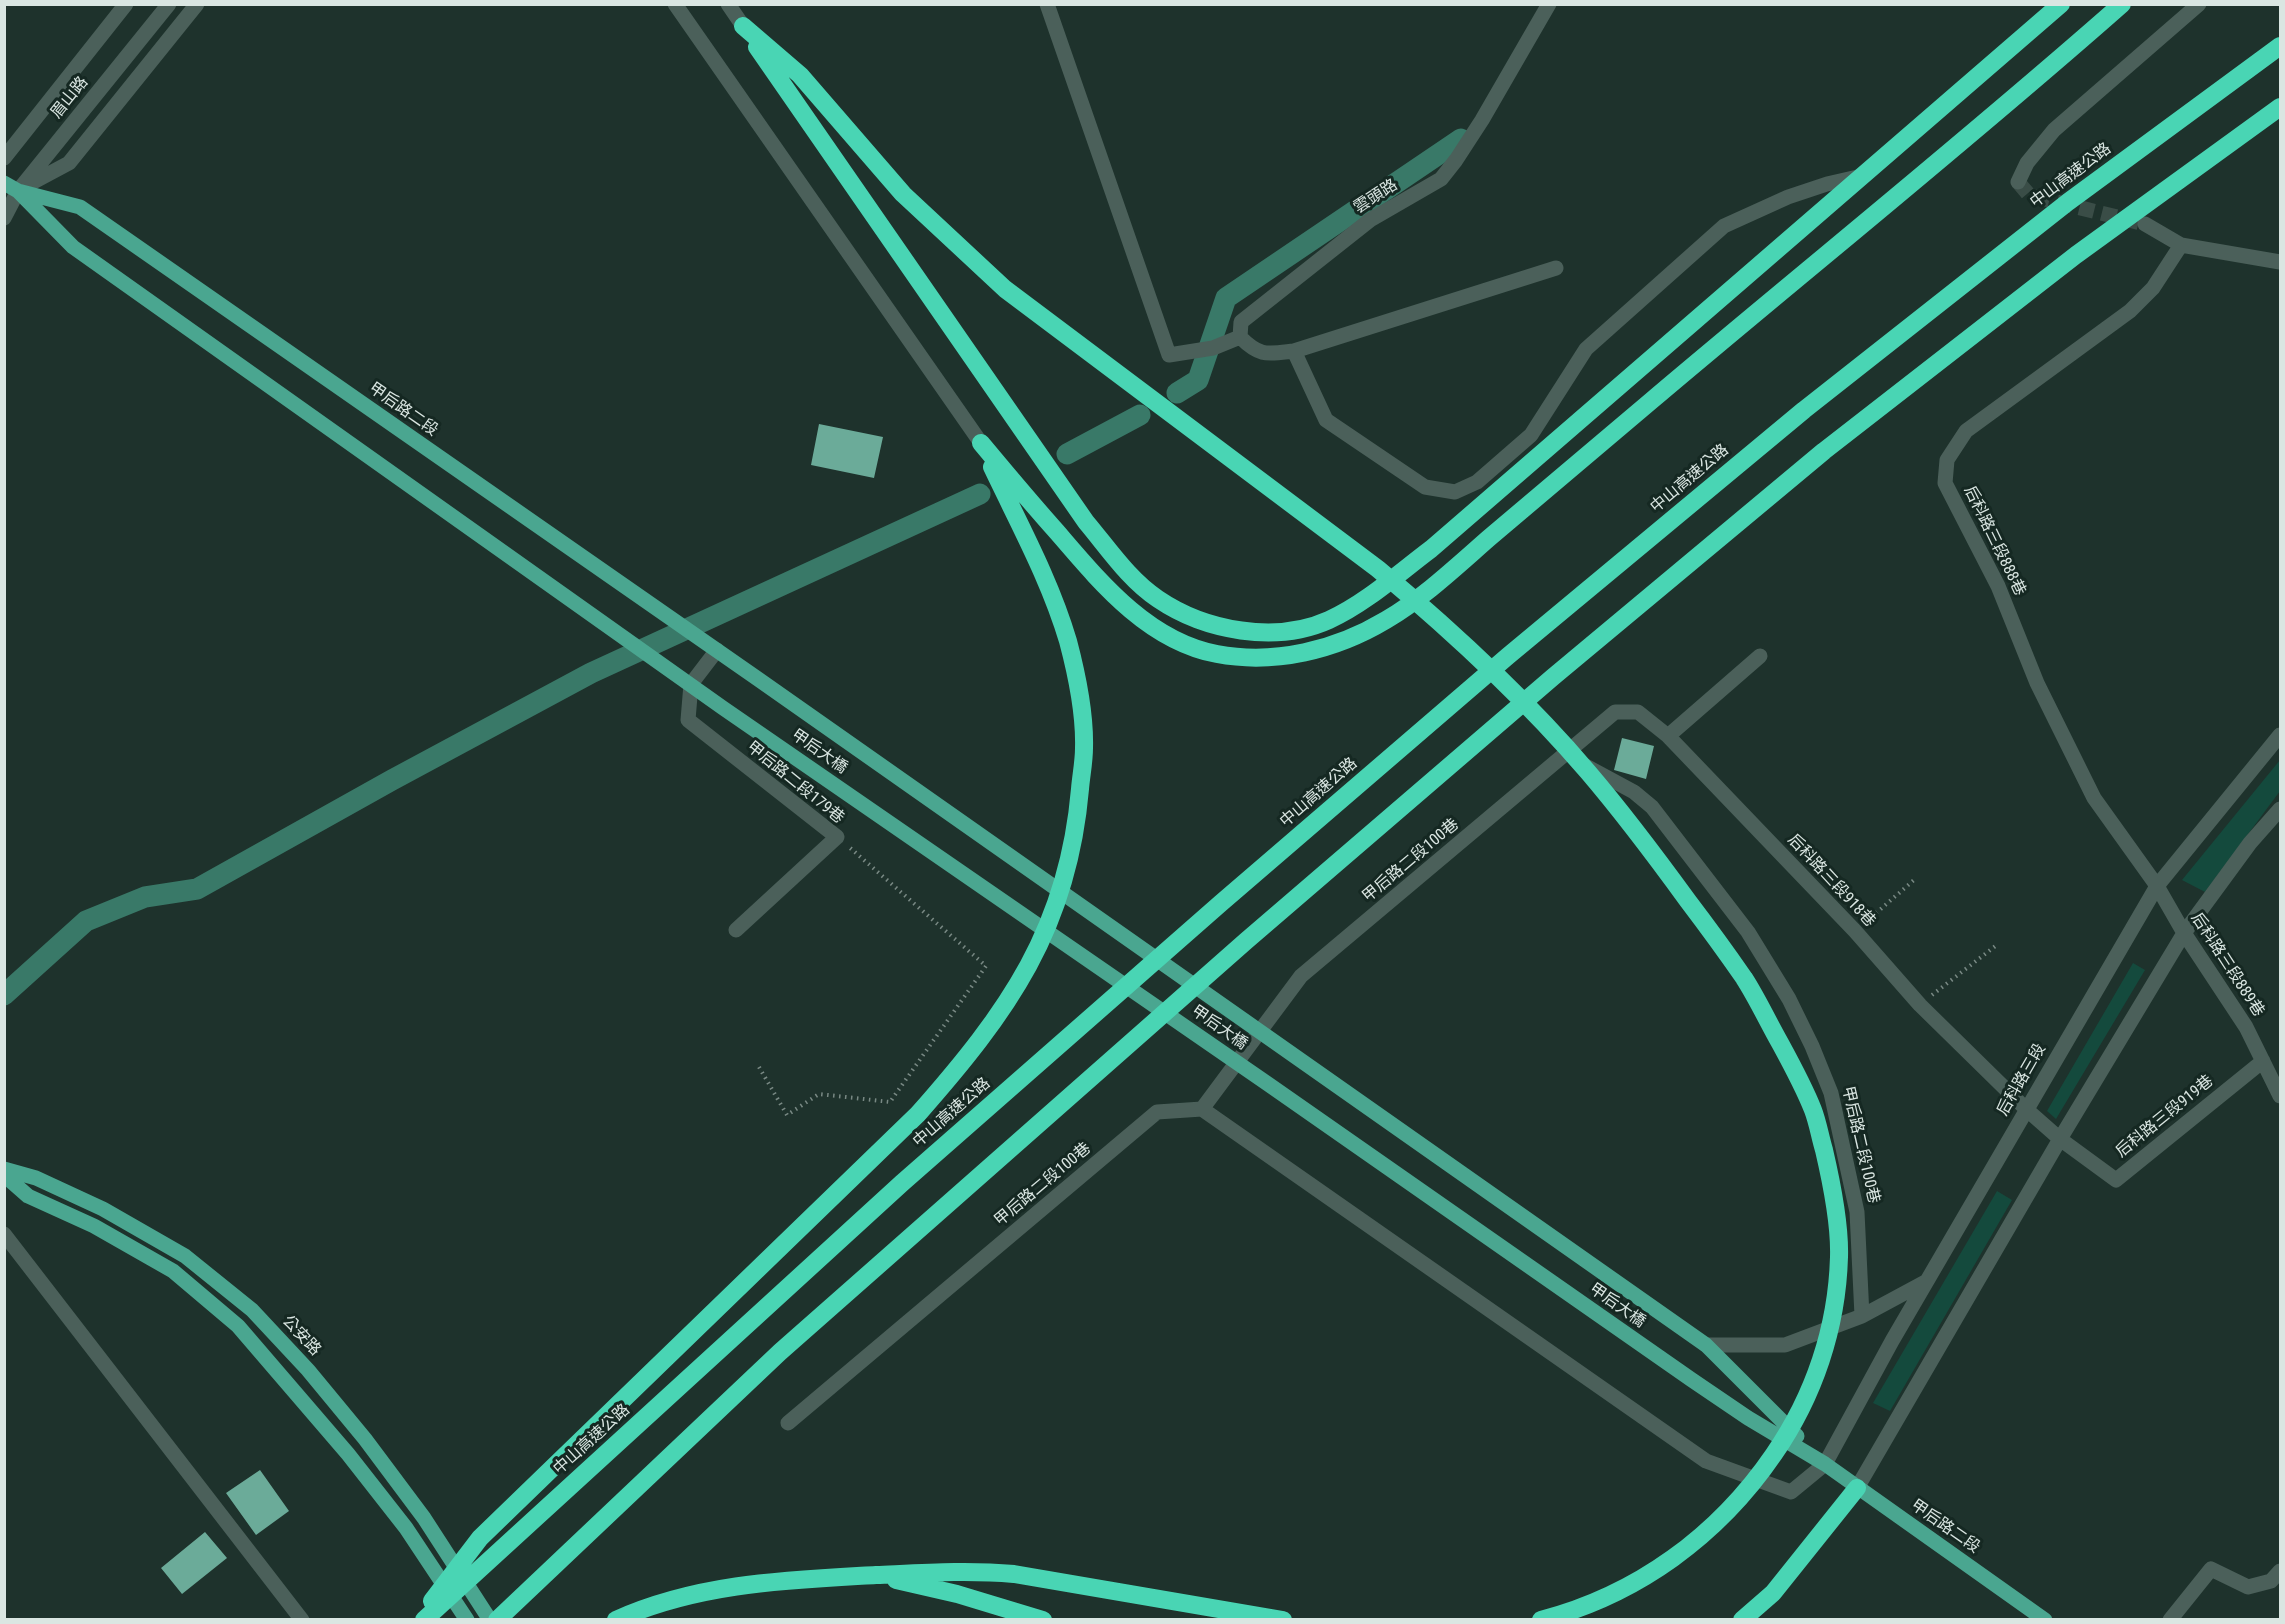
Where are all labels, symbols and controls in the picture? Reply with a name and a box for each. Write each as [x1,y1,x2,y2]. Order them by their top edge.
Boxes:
street label: 眉山路 [47,73,93,123]
street label: 中山高速公路 [2027,139,2115,213]
street label: 雲頭路 [1351,176,1401,218]
street label: 甲后路二段 [365,379,441,441]
street label: 中山高速公路 [1647,441,1733,517]
street label: 后科路三段888巷 [1959,483,2029,599]
street label: 甲后大橋 [787,726,851,778]
street label: 甲后路二段179巷 [742,738,848,828]
street label: 中山高速公路 [1276,754,1362,832]
street label: 甲后路二段100巷 [1359,815,1463,907]
street label: 后科路三段918巷 [1783,831,1879,931]
street label: 后科路三段889巷 [2186,910,2268,1020]
street label: 甲后大橋 [1187,1002,1251,1054]
street label: 后科路三段 [1994,1041,2050,1119]
street label: 后科路三段919巷 [2112,1072,2218,1162]
street label: 中山高速公路 [909,1074,995,1152]
street label: 甲后路二段100巷 [1837,1085,1883,1205]
street label: 甲后路二段100巷 [991,1139,1095,1231]
street label: 甲后大橋 [1585,1280,1649,1332]
street label: 公安路 [278,1312,324,1360]
street label: 中山高速公路 [550,1401,634,1479]
street label: 甲后路二段 [1907,1496,1983,1558]

